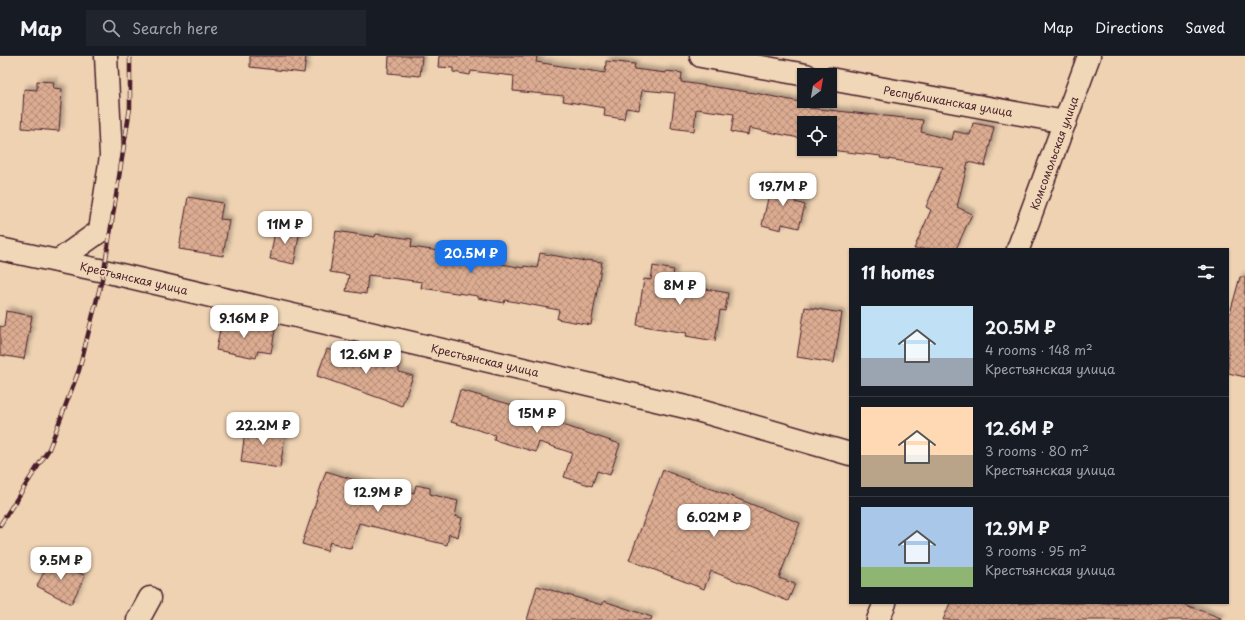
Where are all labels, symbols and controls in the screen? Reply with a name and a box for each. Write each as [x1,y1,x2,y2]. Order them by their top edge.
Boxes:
search box [86,10,366,46]
text: Map [20,14,62,42]
text: Search here [132,16,218,39]
icon: search [100,17,122,39]
text: Map [1043,17,1073,38]
text: Directions [1095,17,1163,38]
text: Saved [1185,17,1225,38]
north arrow [797,68,837,108]
map controls [797,68,837,156]
street label: Республиканская улица [882,81,1014,121]
street label: Комсомольская улица [1026,94,1083,212]
button: locate [797,116,837,156]
pin: 19.7M ₽ [746,173,820,207]
text: 19.7M ₽ [759,176,807,195]
pin: 11M ₽ [257,211,313,245]
text: 11M ₽ [267,214,303,233]
pin: 20.5M ₽ [434,240,508,274]
text: 20.5M ₽ [444,243,498,262]
street label: Крестьянская улица [78,257,190,299]
text: 11 homes [861,259,935,285]
icon: filters [1195,261,1217,283]
pin: 8M ₽ [656,272,704,306]
text: 8M ₽ [664,275,697,294]
pin: 9.16M ₽ [207,305,281,339]
text: 9.16M ₽ [219,308,269,327]
text: 20.5M ₽ [985,314,1056,340]
icon: home [893,322,941,370]
street label: Крестьянская улица [429,339,541,381]
text: 4 rooms · 148 m² [985,340,1093,359]
pin: 12.6M ₽ [329,341,403,375]
text: 12.6M ₽ [340,344,392,363]
text: Крестьянская улица [985,359,1115,378]
pin: 15M ₽ [509,400,565,434]
text: 15M ₽ [518,403,556,422]
pin: 22.2M ₽ [226,412,300,446]
text: 22.2M ₽ [235,415,291,434]
text: 12.6M ₽ [985,415,1054,441]
icon: home [893,423,941,471]
text: 3 rooms · 80 m² [985,441,1089,460]
text: Крестьянская улица [985,460,1115,479]
pin: 12.9M ₽ [341,479,415,513]
text: 12.9M ₽ [353,482,403,501]
pin: 6.02M ₽ [677,504,751,538]
text: 6.02M ₽ [686,507,742,526]
text: 12.9M ₽ [985,515,1050,541]
icon: home [893,523,941,571]
text: 3 rooms · 95 m² [985,541,1087,560]
pin: 9.5M ₽ [28,547,94,581]
text: 9.5M ₽ [39,550,83,569]
text: Крестьянская улица [985,560,1115,579]

